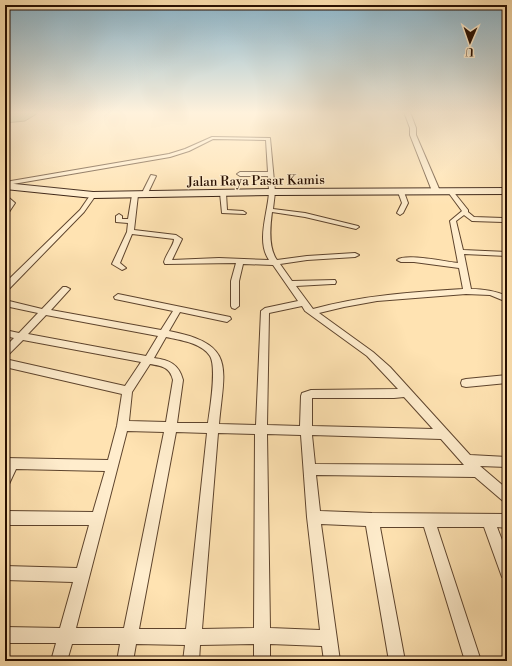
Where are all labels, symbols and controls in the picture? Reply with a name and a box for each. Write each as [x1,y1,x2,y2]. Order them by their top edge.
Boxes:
north arrow [450,22,490,62]
text: U [465,44,474,58]
street label: Jalan Raya Pasar Kamis [186,172,325,190]

